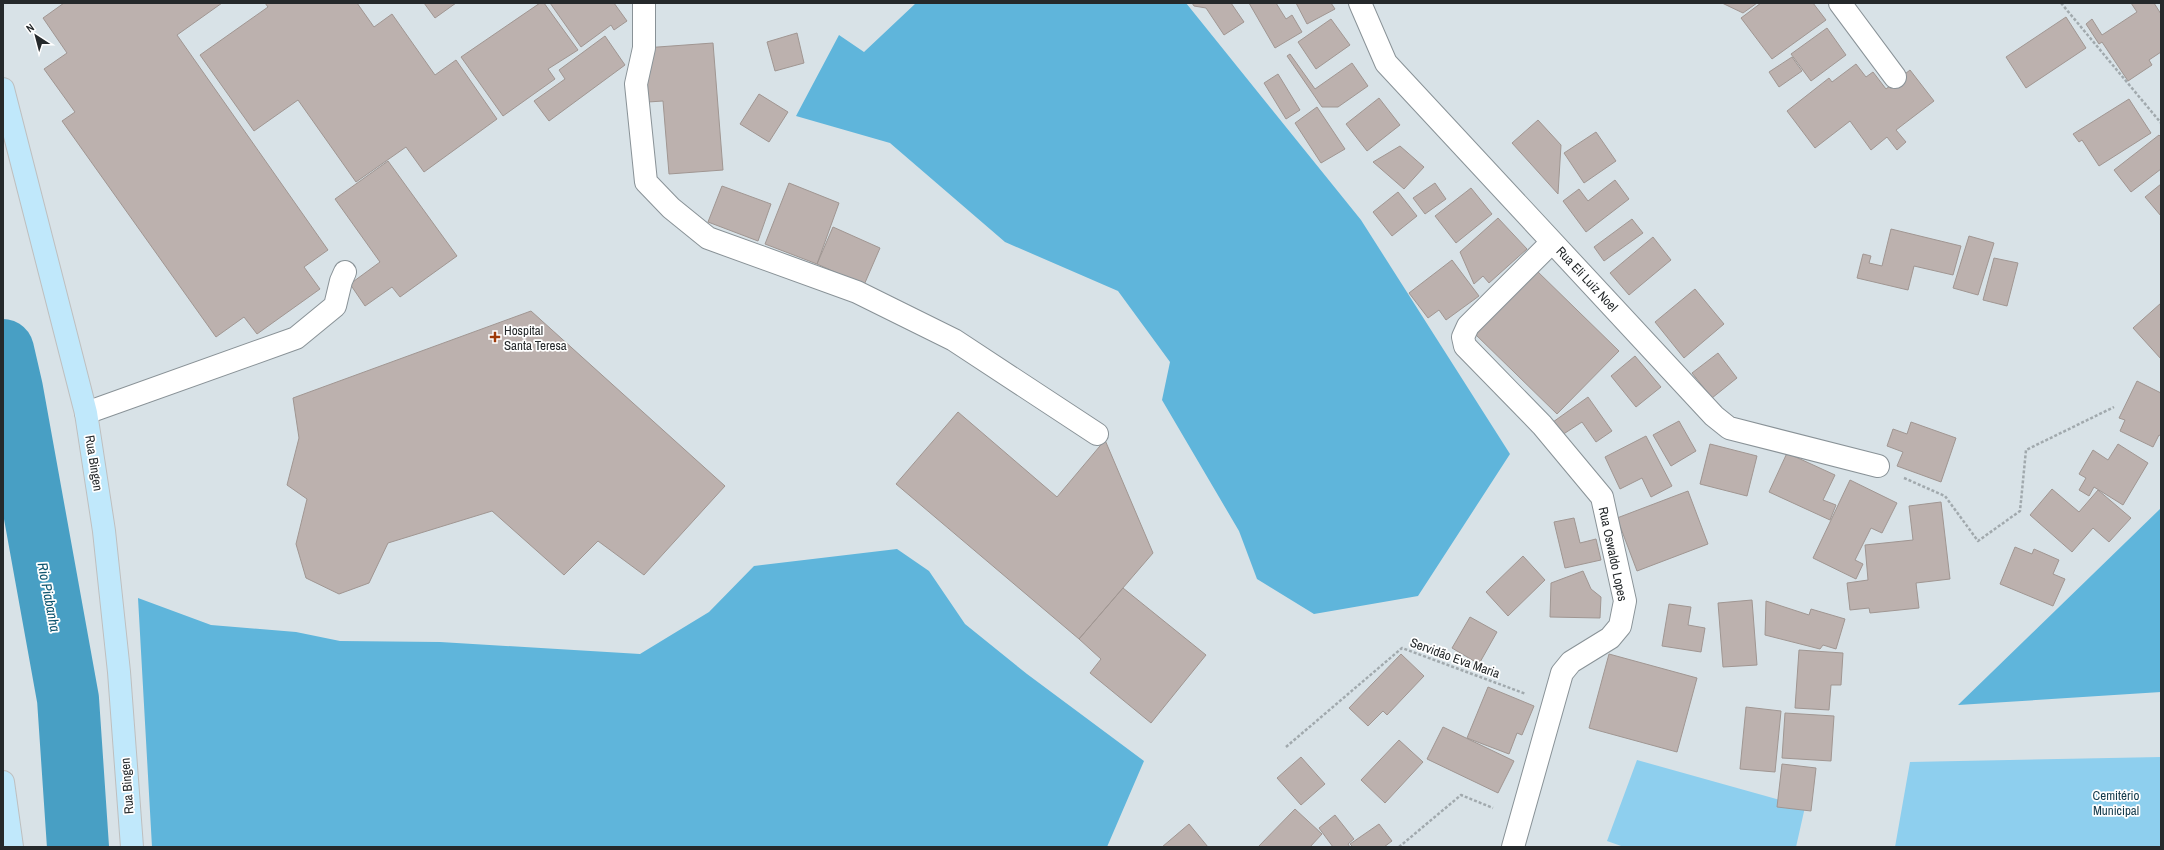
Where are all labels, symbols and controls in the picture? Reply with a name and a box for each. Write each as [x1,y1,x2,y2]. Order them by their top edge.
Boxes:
north arrow [16,16,56,56]
text: N [23,20,37,35]
street label: Rua Eli Luiz Noel [1552,243,1622,315]
place label: Hospital Santa Teresa [504,322,567,354]
marker: Hospital Santa Teresa [489,331,501,343]
street label: Rua Bingen [81,434,107,492]
street label: Rua Oswaldo Lopes [1595,505,1631,603]
water label: Rio Piabanha [33,561,65,633]
street label: Servidão Eva Maria [1408,634,1502,682]
street label: Rua Bingen [117,757,137,815]
park label: Cemitério Municipal [2093,787,2139,819]

